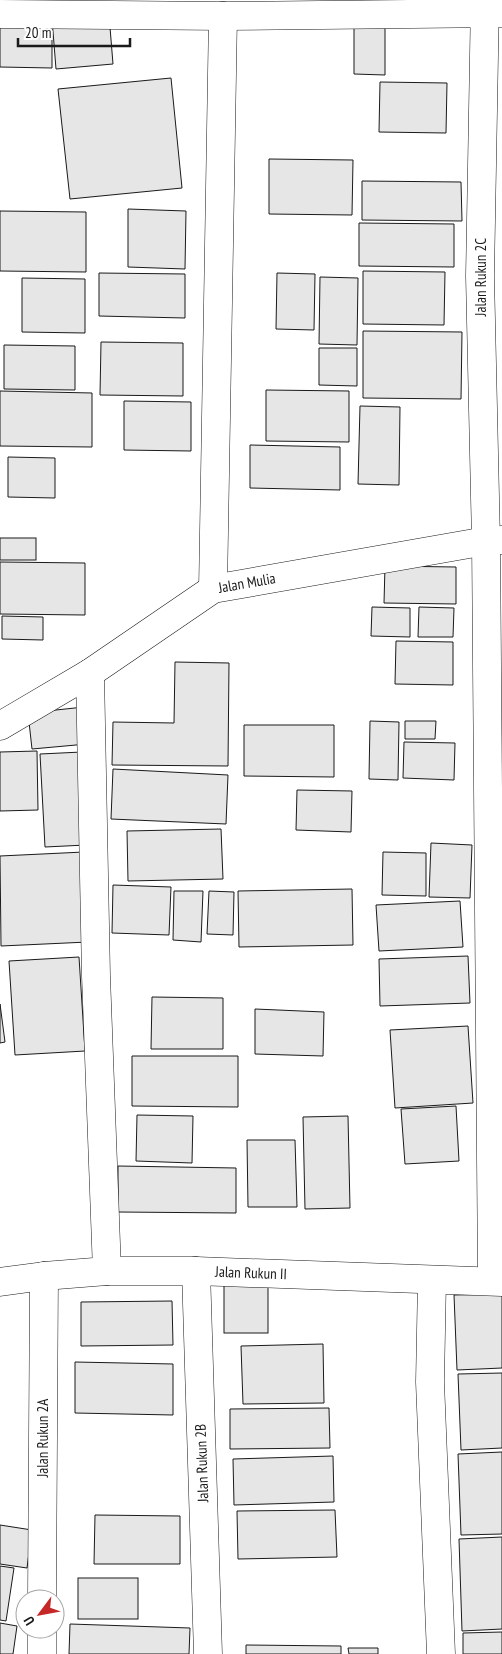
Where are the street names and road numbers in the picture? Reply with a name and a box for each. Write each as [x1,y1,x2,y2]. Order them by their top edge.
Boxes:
street label: Jalan Rukun 2C [471,238,490,317]
street label: Jalan Mulia [216,568,277,597]
street label: Jalan Rukun II [214,1262,287,1283]
street label: Jalan Rukun 2A [33,1398,52,1478]
street label: Jalan Rukun 2B [191,1423,212,1504]

